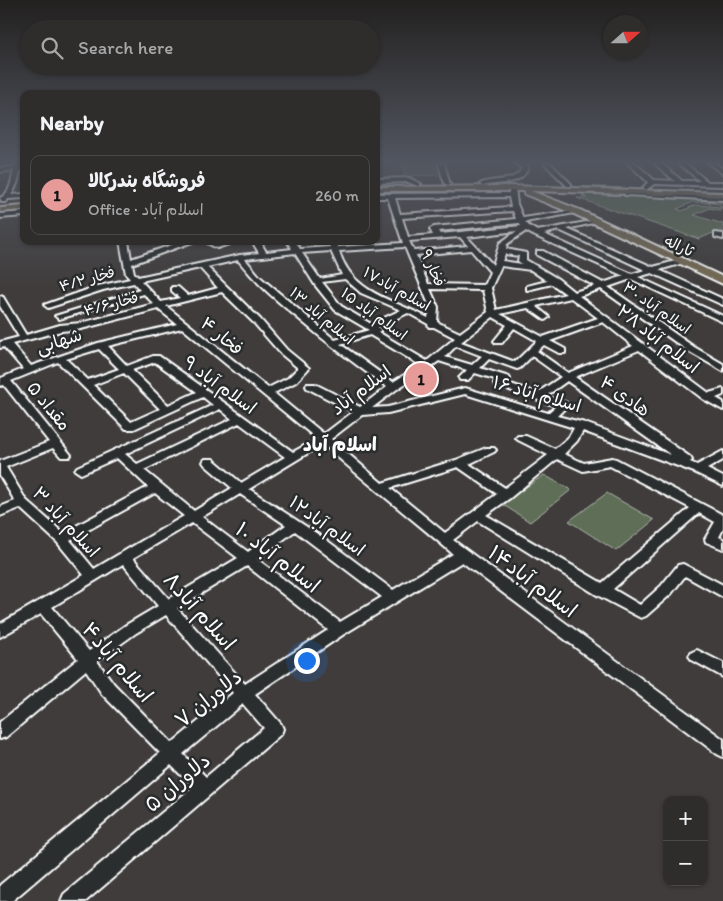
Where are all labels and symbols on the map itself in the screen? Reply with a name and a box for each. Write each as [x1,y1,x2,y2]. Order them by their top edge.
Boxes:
north arrow [603,15,648,60]
street label: ثاراله [662,232,697,261]
street label: فخار ۹ [417,247,449,289]
street label: فخار ۴/۲ [57,262,117,296]
street label: اسلام آباد۱۷ [359,263,434,317]
street label: اسلام آباد ۳۰ [618,278,694,340]
street label: اسلام آباد ۱۳ [285,284,358,350]
street label: اسلام آباد ۱۵ [336,284,411,346]
street label: فخار ۴/۶ [82,288,140,320]
street label: اسلام آباد ۲۸ [610,300,704,380]
street label: فخار ۴ [196,312,248,360]
street label: شهابی [33,323,85,359]
street label: اسلام آباد ۹ [177,351,261,421]
street label: اسلام آباد [326,360,397,422]
pin: 1 [405,360,437,398]
street label: اسلام آباد ۱۶ [489,371,584,420]
street label: هادی ۴ [596,371,654,421]
street label: مقداد ۵ [22,377,76,435]
district label: اسلام آباد [303,433,377,459]
street label: اسلام آباد ۳ [26,482,104,564]
street label: اسلام آباد۱۲ [283,491,369,563]
street label: اسلام آباد ۱۰ [228,516,325,601]
street label: اسلام آباد۱۴ [481,539,582,626]
street label: اسلام آباد۸ [156,567,241,658]
street label: اسلام آباد۴ [74,617,159,710]
your location [294,648,320,674]
street label: دلاوران ۷ [170,663,248,734]
street label: دلاوران ۵ [139,747,216,818]

